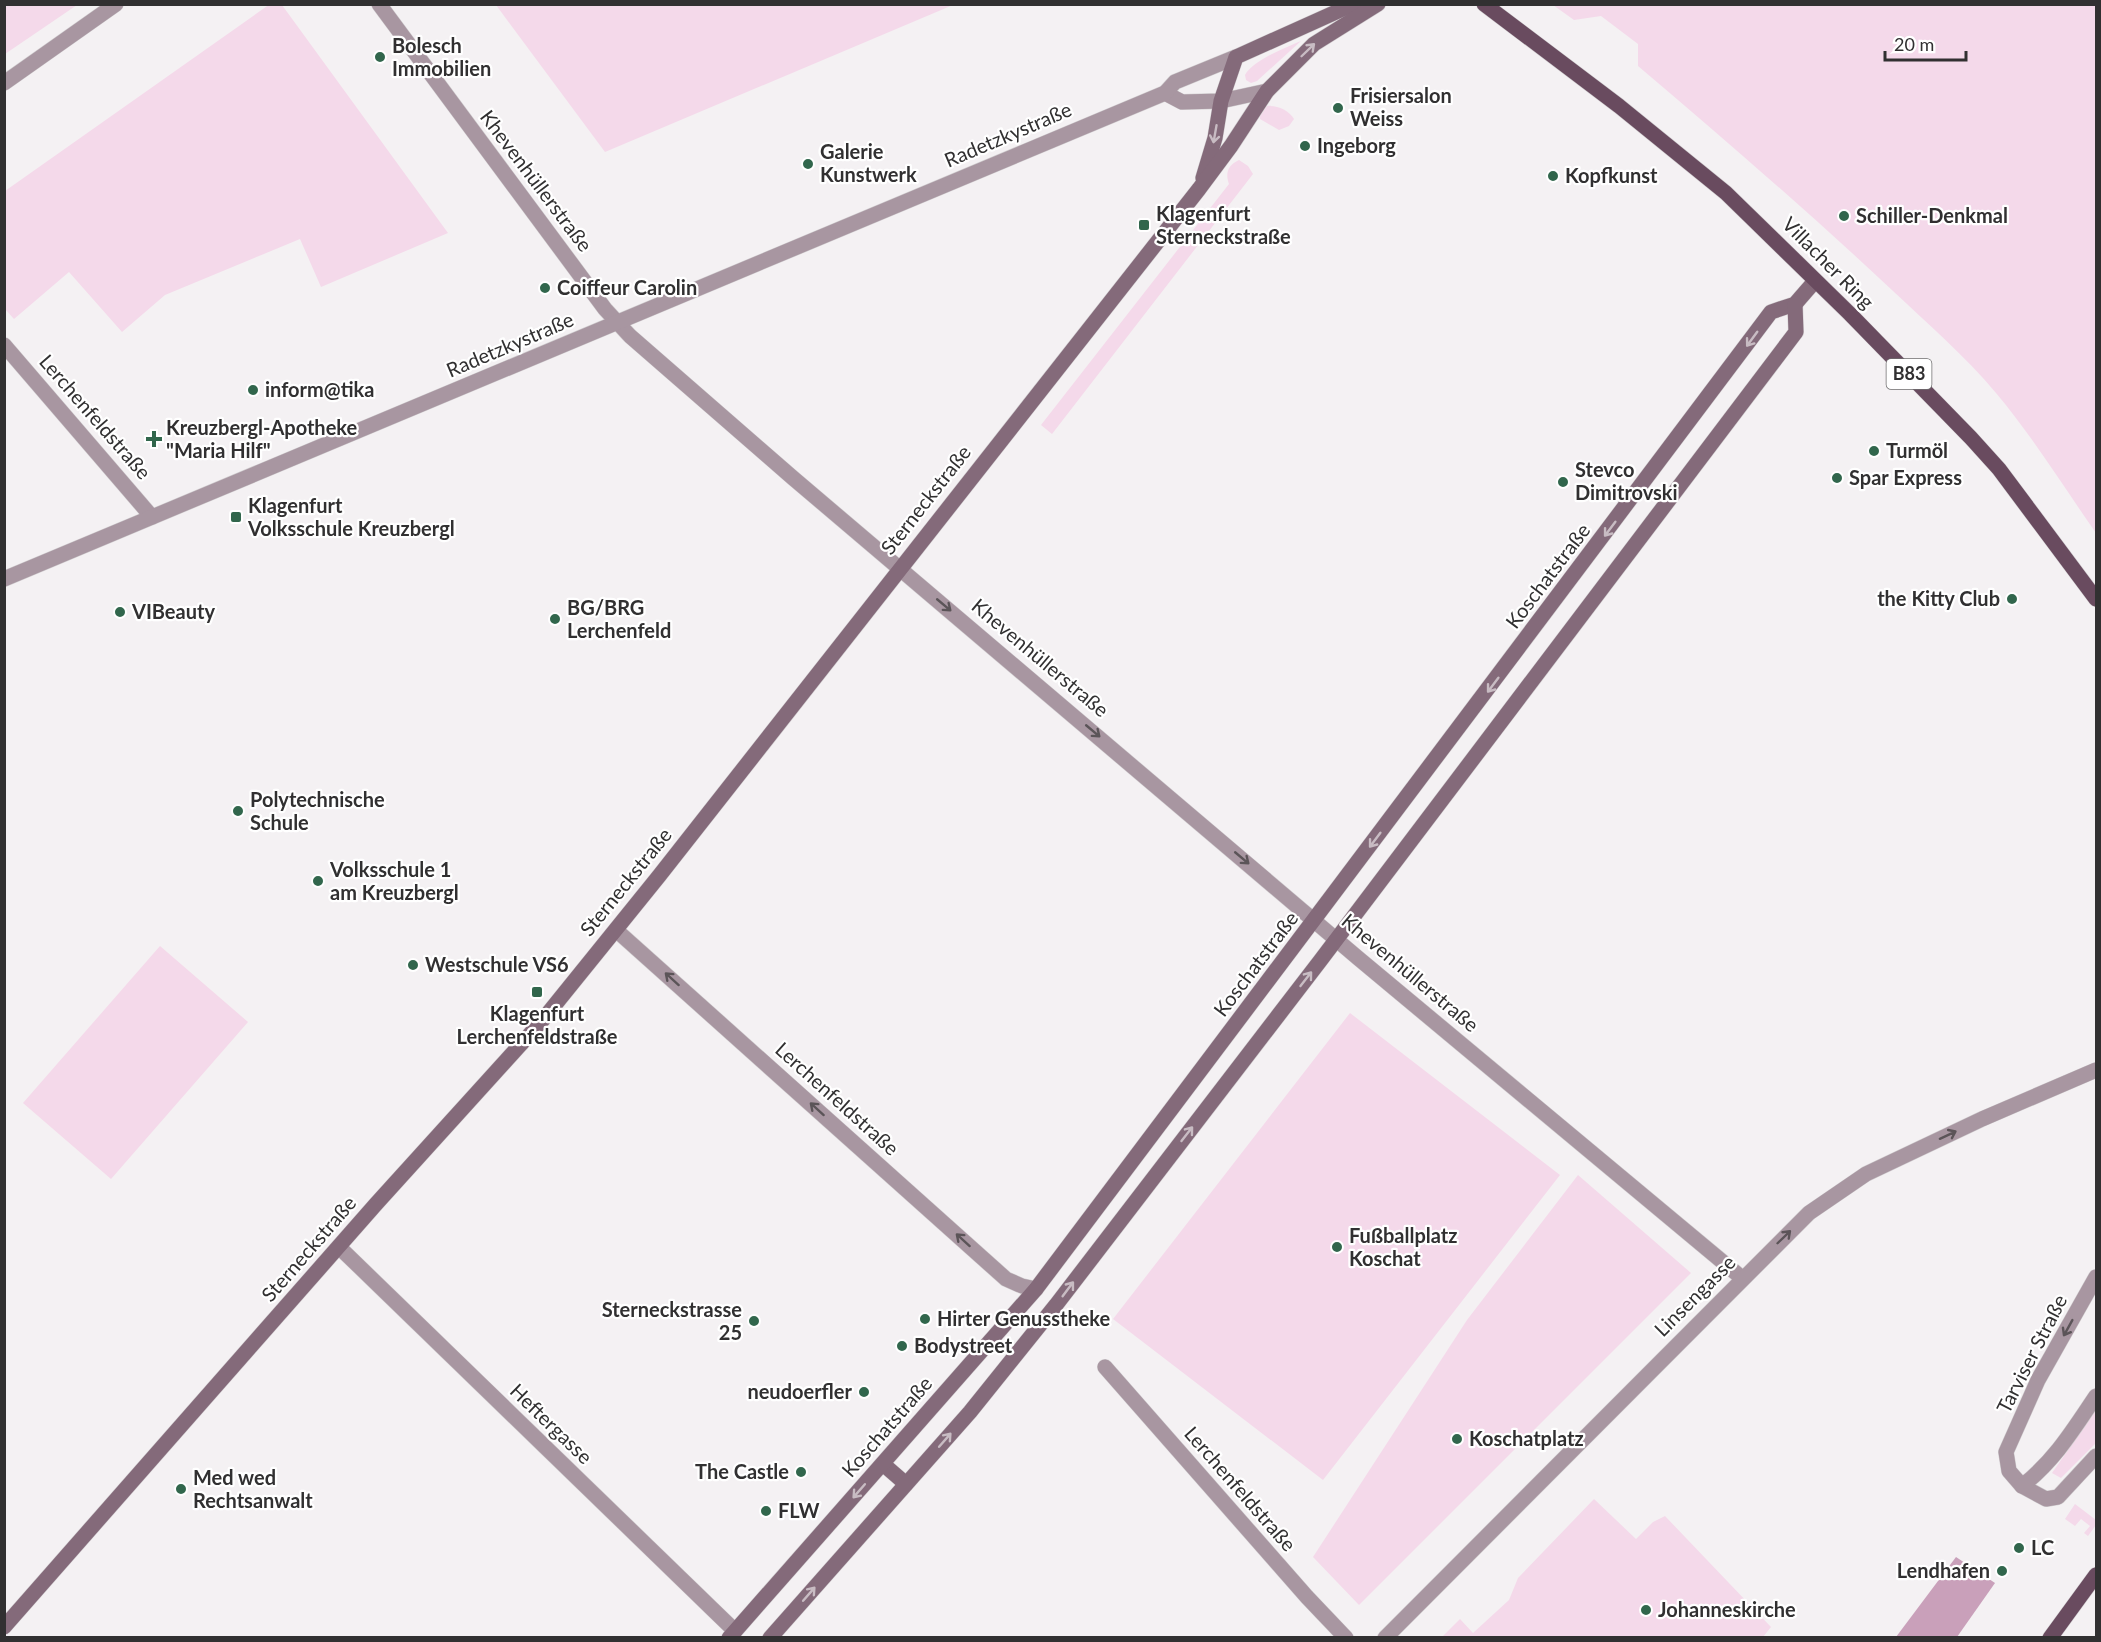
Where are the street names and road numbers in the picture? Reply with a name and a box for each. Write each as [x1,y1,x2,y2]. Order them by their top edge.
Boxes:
street label: Radetzkystraße [941,97,1075,172]
street label: Khevenhüllerstraße [476,105,598,256]
street label: Villacher Ring [1778,211,1880,313]
street label: Radetzkystraße [443,307,577,382]
street label: Lerchenfeldstraße [35,349,156,484]
road number: B83 [1886,359,1932,389]
street label: Sterneckstraße [875,440,975,559]
street label: Koschatstraße [1500,518,1594,633]
street label: Khevenhüllerstraße [967,593,1114,721]
street label: Sterneckstraße [574,823,676,940]
street label: Koschatstraße [1208,906,1302,1021]
street label: Khevenhüllerstraße [1337,908,1484,1036]
street label: Lerchenfeldstraße [771,1037,904,1160]
street label: Sterneckstraße [256,1191,361,1306]
street label: Linsengasse [1649,1250,1740,1341]
street label: Tarviser Straße [1991,1290,2071,1417]
street label: Koschatstraße [836,1371,936,1481]
street label: Heftergasse [506,1378,598,1468]
street label: Lerchenfeldstraße [1180,1421,1301,1556]

